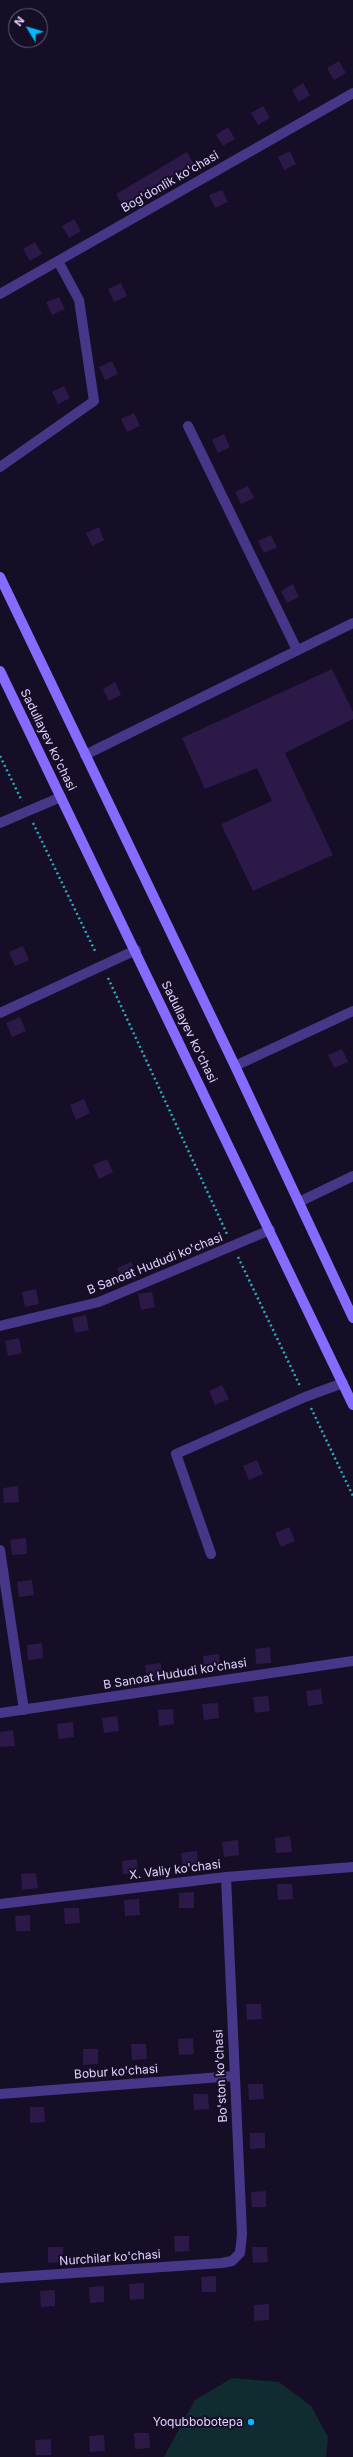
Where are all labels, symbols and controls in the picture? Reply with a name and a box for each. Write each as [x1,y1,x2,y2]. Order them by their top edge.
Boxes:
north arrow [8,8,48,48]
text: N [11,14,27,29]
street label: Bog'donlik ko'chasi [119,148,221,216]
street label: Sadullayev ko'chasi [17,687,79,793]
street label: Sadullayev ko'chasi [158,979,220,1085]
street label: B Sanoat Hududi ko'chasi [85,1230,225,1298]
street label: B Sanoat Hududi ko'chasi [102,1656,248,1692]
street label: X. Valiy ko'chasi [128,1857,222,1883]
street label: Bo'ston ko'chasi [211,2029,231,2123]
street label: Bobur ko'chasi [74,2062,158,2082]
street label: Nurchilar ko'chasi [59,2247,161,2269]
place label: Yoqubbobotepa [153,2415,243,2429]
marker: Yoqubbobotepa [246,2417,256,2427]

